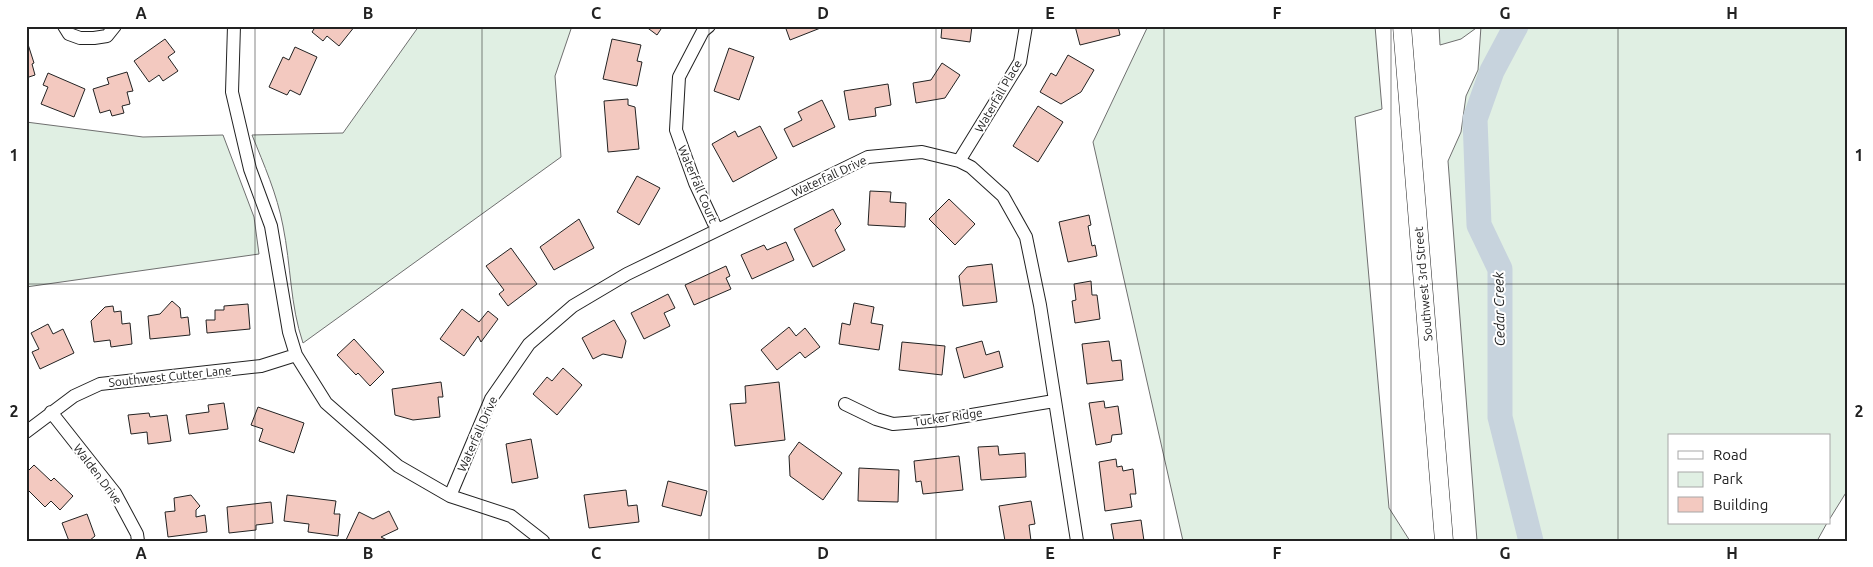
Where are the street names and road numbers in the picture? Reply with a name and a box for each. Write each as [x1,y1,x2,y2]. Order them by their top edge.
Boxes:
street label: Waterfall Place [972,58,1024,134]
street label: Waterfall Court [676,143,720,225]
street label: Waterfall Drive [790,153,868,199]
street label: Southwest 3rd Street [1411,226,1434,342]
street label: Southwest Cutter Lane [108,363,232,389]
street label: Waterfall Drive [455,394,499,474]
street label: Tucker Ridge [913,406,983,428]
street label: Walden Drive [71,441,125,507]

